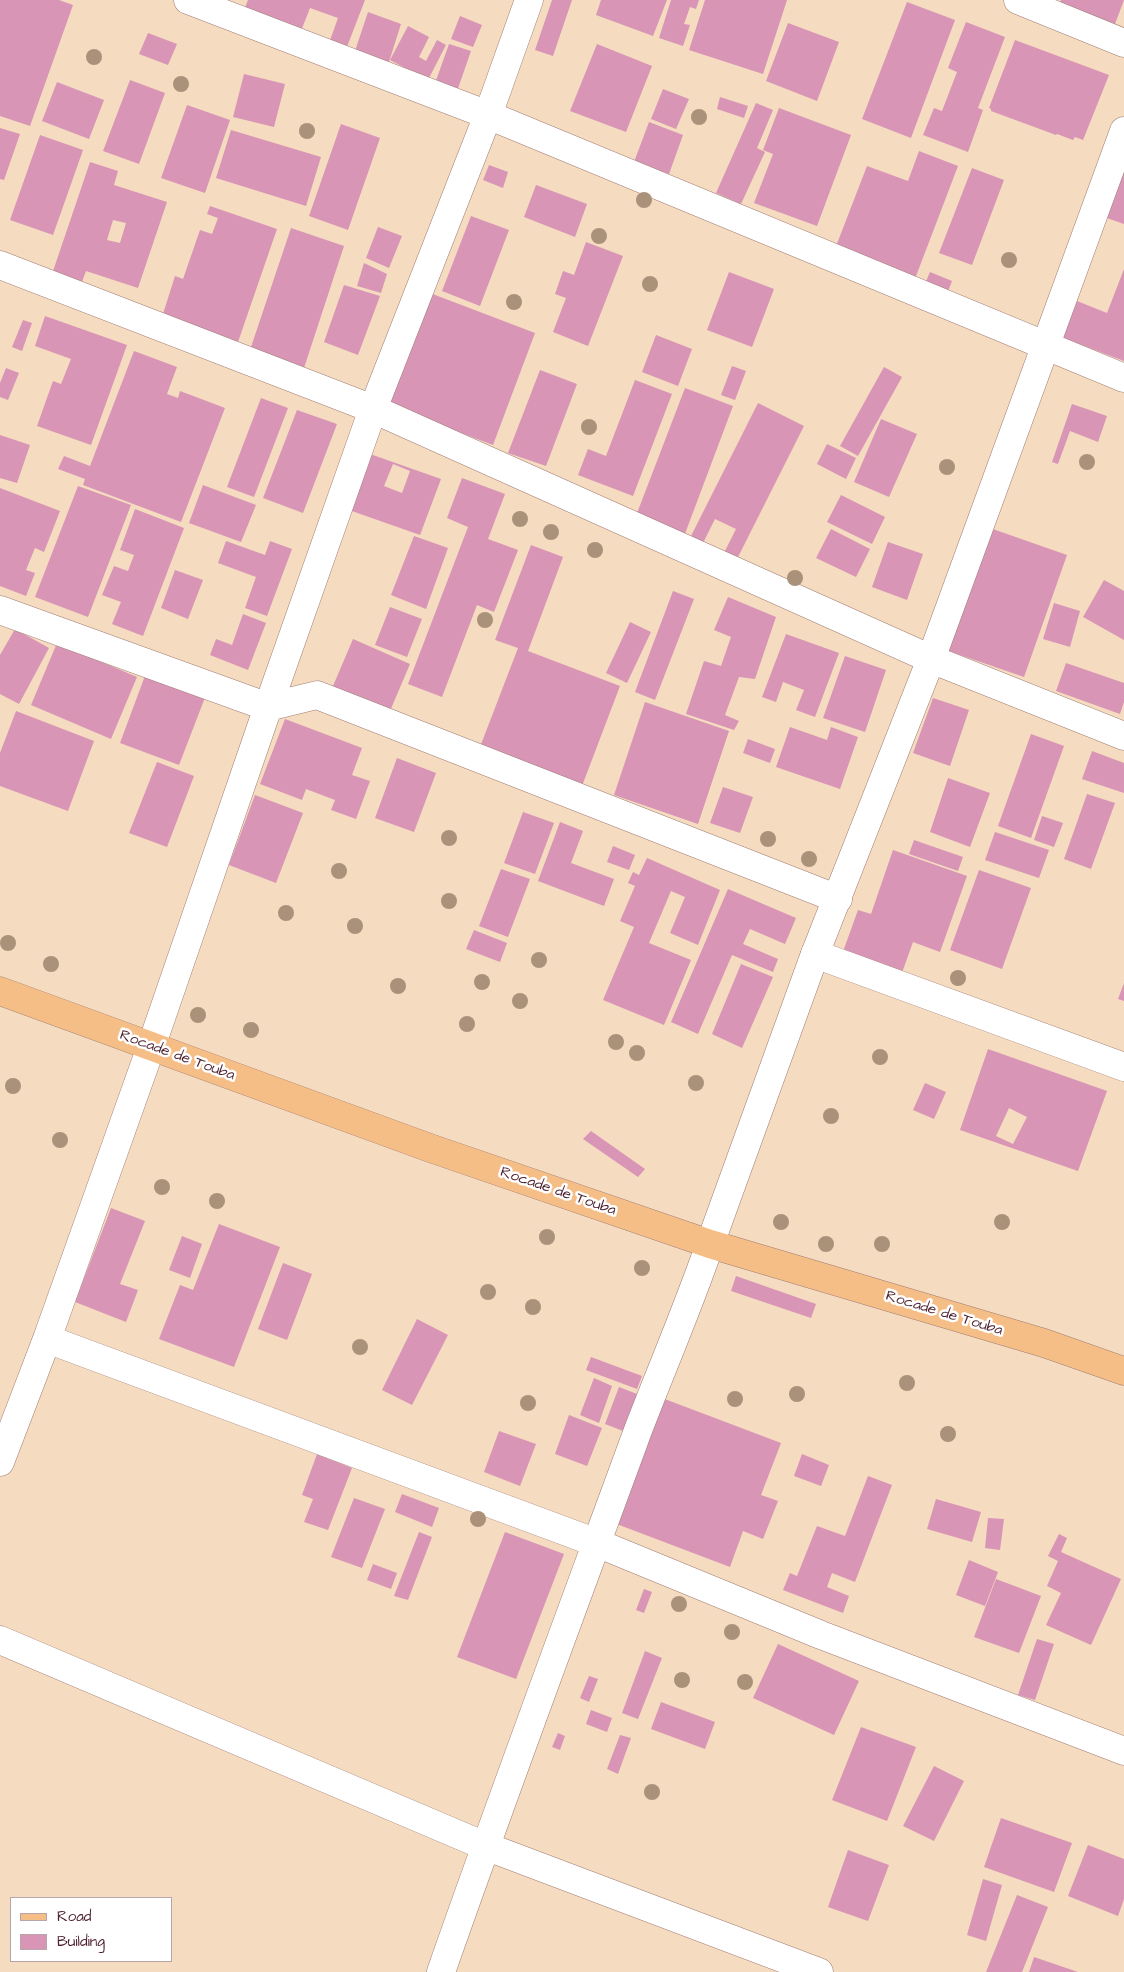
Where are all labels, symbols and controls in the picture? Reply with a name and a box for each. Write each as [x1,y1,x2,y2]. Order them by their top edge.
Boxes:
street label: Rocade de Touba [117,1027,237,1085]
street label: Rocade de Touba [498,1164,618,1220]
street label: Rocade de Touba [883,1288,1005,1340]
legend [10,1897,172,1962]
text: Road [57,1906,91,1927]
text: Building [57,1931,105,1952]

